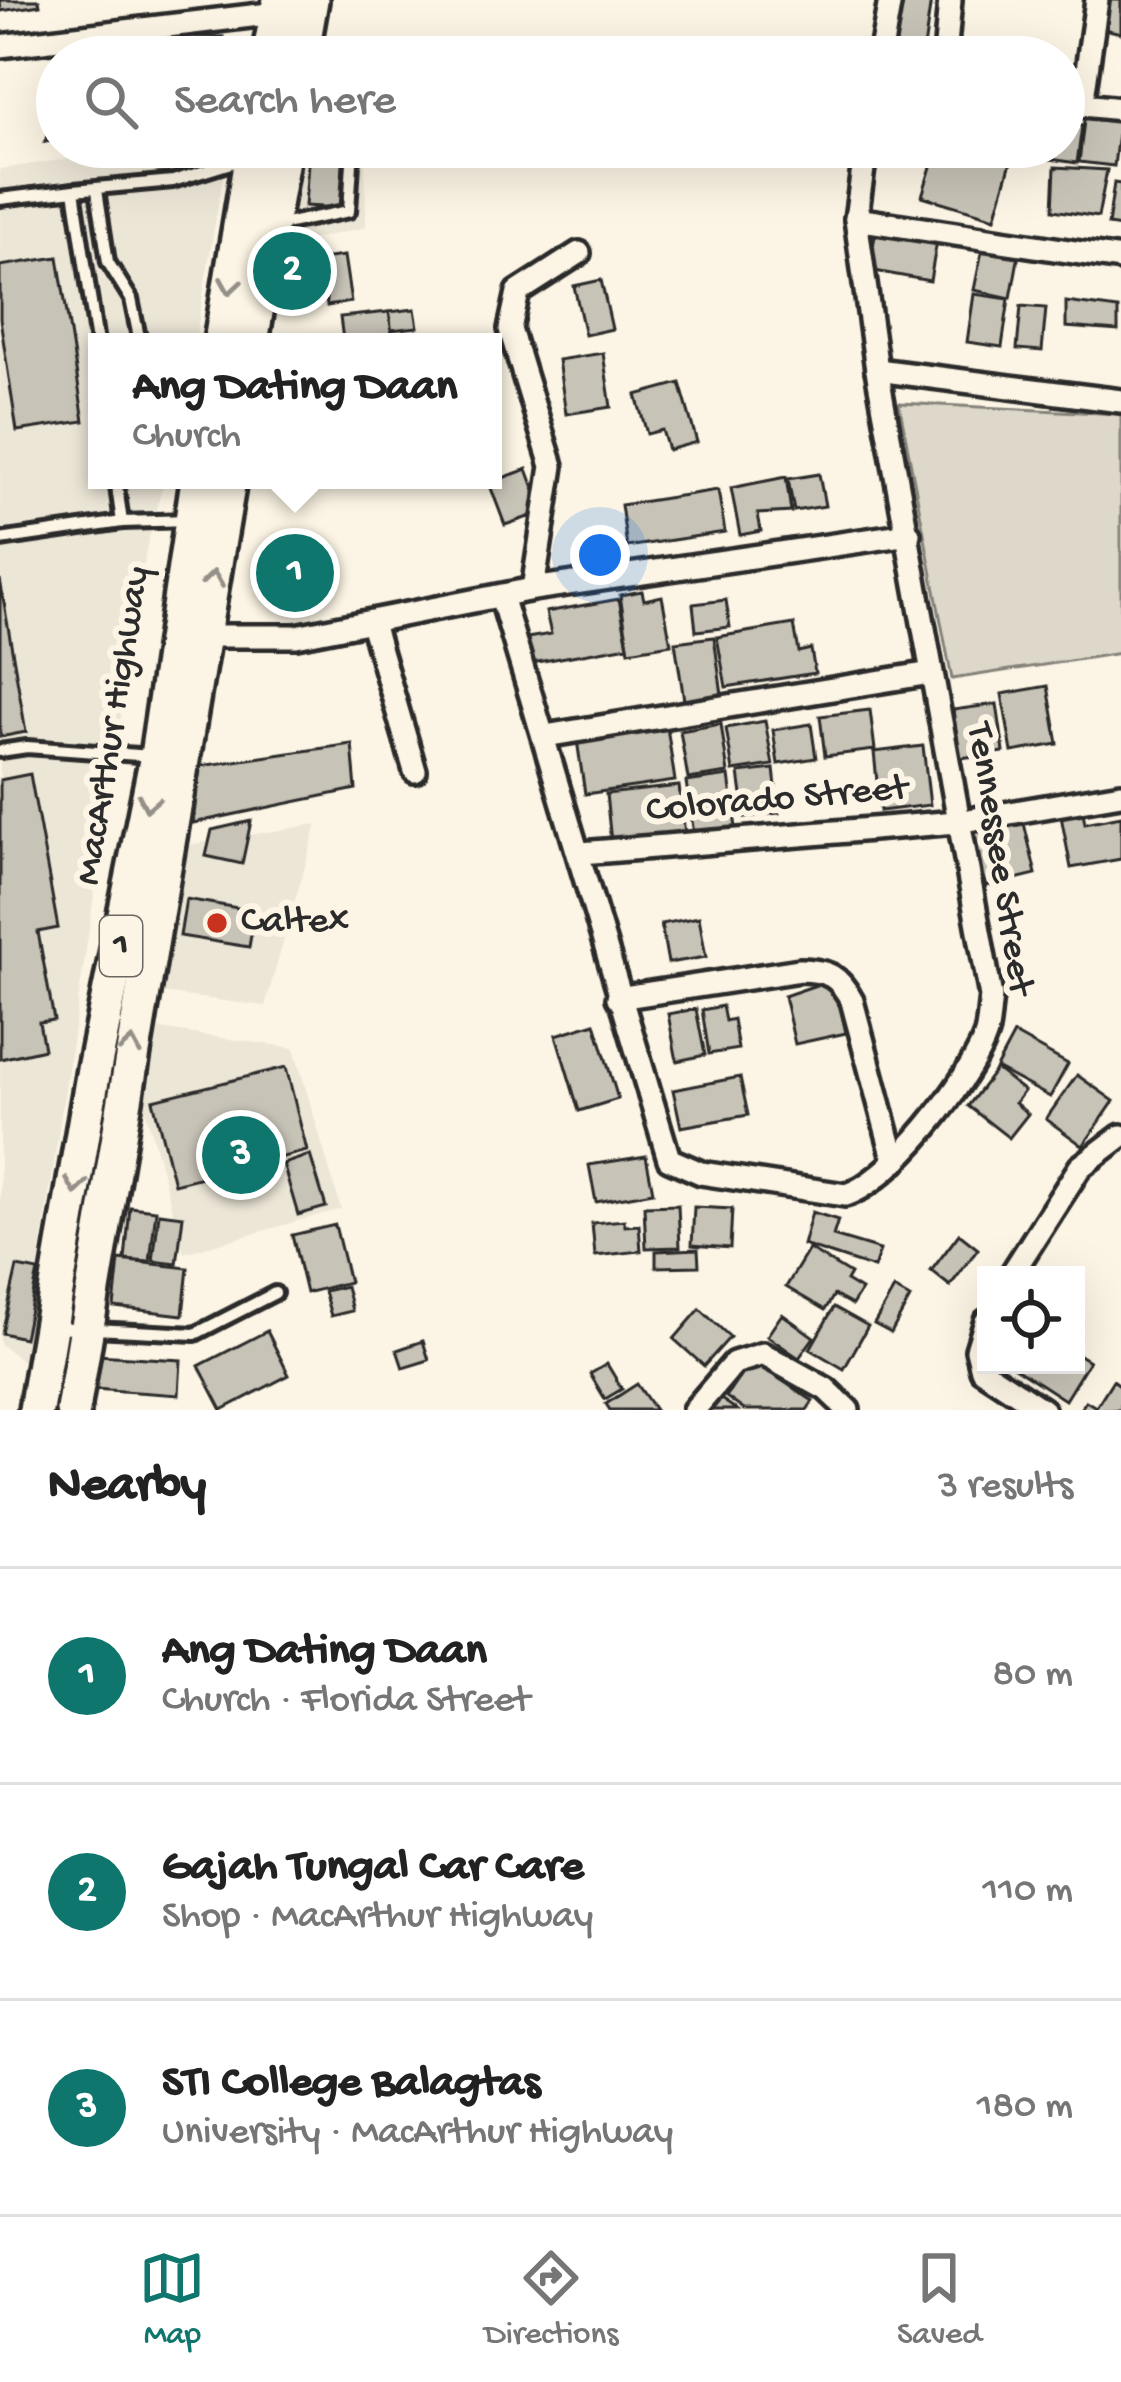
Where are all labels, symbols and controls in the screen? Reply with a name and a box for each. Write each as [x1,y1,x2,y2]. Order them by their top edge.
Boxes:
search box [36,36,1085,168]
icon: search [78,69,144,135]
text: Search here [174,76,396,129]
pin: 2 [253,226,331,316]
one-way arrow [219,276,244,296]
popup [88,333,502,489]
text: Ang Dating Daan [133,362,457,415]
text: Church [133,415,241,461]
your location [570,525,630,585]
pin: 1 [256,528,334,618]
street label: MacArthur Highway [67,563,163,889]
one-way arrow [199,569,225,589]
street label: Tennessee Street [953,718,1043,1001]
street label: Colorado Street [644,766,913,835]
one-way arrow [136,793,162,813]
place label: Caltex [241,900,349,946]
marker: Caltex [204,910,230,936]
road number: 1 [100,916,142,976]
one-way arrow [117,1036,143,1056]
pin: 3 [202,1110,280,1200]
one-way arrow [64,1176,90,1196]
map controls [977,1266,1085,1374]
button: locate [977,1266,1085,1374]
text: Nearby [48,1458,206,1518]
text: 3 results [938,1465,1073,1511]
text: Ang Dating Daan [162,1626,487,1679]
text: 1 [79,1653,95,1699]
text: 80 m [993,1653,1073,1699]
text: Church · Florida Street [162,1679,530,1725]
text: Gajah Tungal Car Care [162,1842,584,1895]
text: 2 [77,1869,97,1915]
text: 110 m [982,1869,1073,1915]
text: Shop · MacArthur Highway [162,1895,593,1941]
text: STI College Balagtas [162,2058,540,2111]
text: 3 [77,2085,97,2131]
text: 180 m [977,2085,1073,2131]
text: University · MacArthur Highway [162,2111,673,2157]
tab: Map [139,2245,205,2355]
tab: Directions [484,2245,618,2355]
tab: Saved [897,2245,982,2355]

